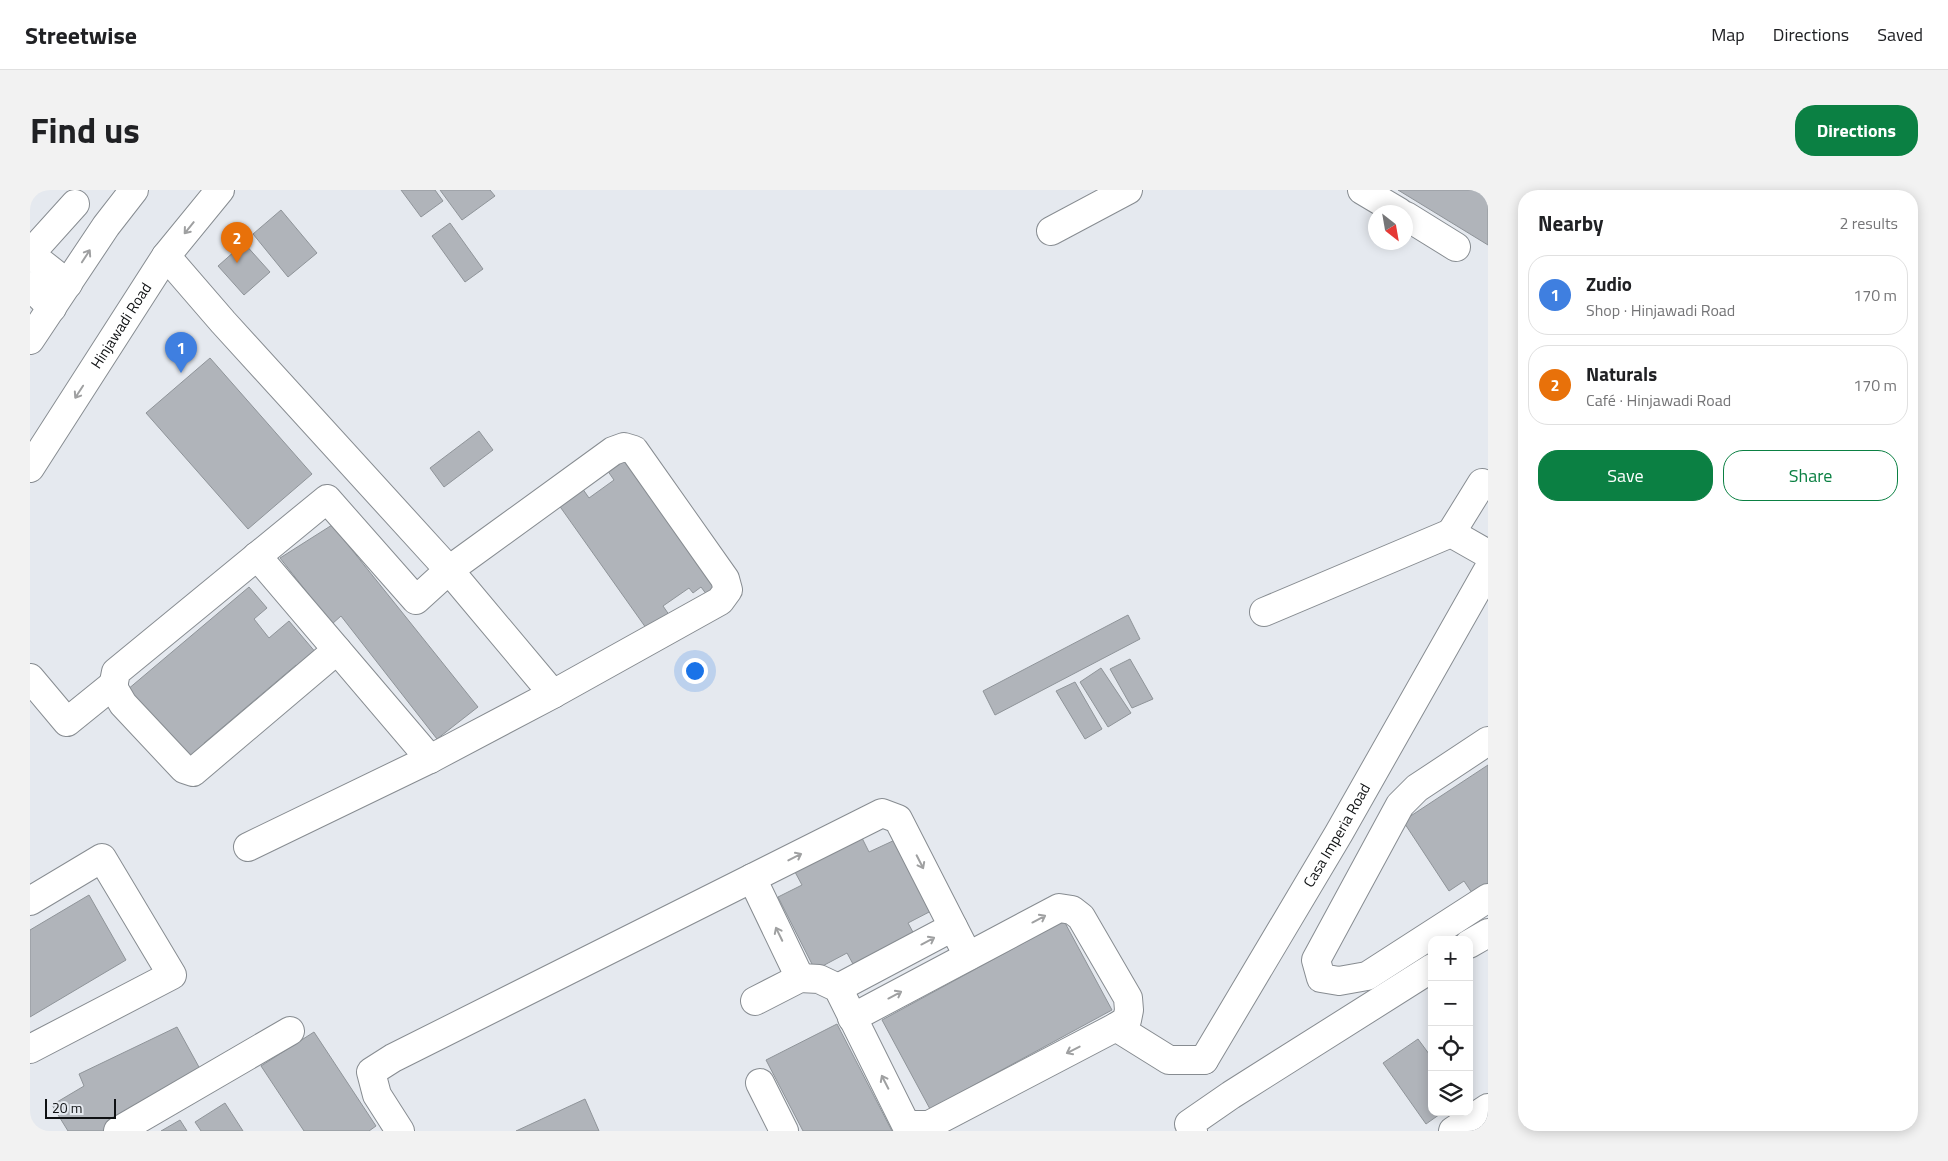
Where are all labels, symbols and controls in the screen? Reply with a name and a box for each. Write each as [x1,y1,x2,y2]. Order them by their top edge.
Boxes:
text: Streetwise [25,17,137,53]
text: Map [1711,21,1745,48]
text: Directions [1773,21,1849,48]
text: Saved [1877,21,1923,48]
text: Find us [30,103,140,157]
button: Directions [1795,105,1918,156]
north arrow [1368,205,1413,250]
text: Nearby [1538,207,1603,239]
text: 2 results [1839,211,1898,235]
one-way arrow [183,221,194,234]
pin: 2 [221,222,253,263]
one-way arrow [81,249,91,263]
text: Zudio [1586,269,1632,298]
street label: Hinjawadi Road [85,278,157,373]
text: 1 [1551,283,1559,307]
text: 170 m [1853,283,1897,307]
text: Shop · Hinjawadi Road [1586,298,1735,322]
pin: 1 [165,332,197,373]
text: Naturals [1586,359,1657,388]
text: 2 [1551,373,1559,397]
text: 170 m [1853,373,1897,397]
one-way arrow [74,384,84,398]
text: Café · Hinjawadi Road [1586,388,1731,412]
button: Save [1538,450,1713,501]
button: Share [1723,450,1898,501]
your location [682,658,708,684]
street label: Casa Imperia Road [1297,779,1376,892]
one-way arrow [787,851,802,861]
one-way arrow [916,854,925,869]
one-way arrow [1031,913,1045,923]
one-way arrow [773,927,783,942]
one-way arrow [920,935,935,945]
map controls [1428,936,1473,1116]
button: + [1428,936,1473,981]
button: − [1428,981,1473,1026]
one-way arrow [887,990,902,999]
button: locate [1428,1026,1473,1071]
one-way arrow [1066,1046,1081,1055]
button: layers [1428,1071,1473,1116]
one-way arrow [880,1075,889,1090]
scale bar [45,1096,116,1119]
text: 20 m [52,1097,82,1118]

